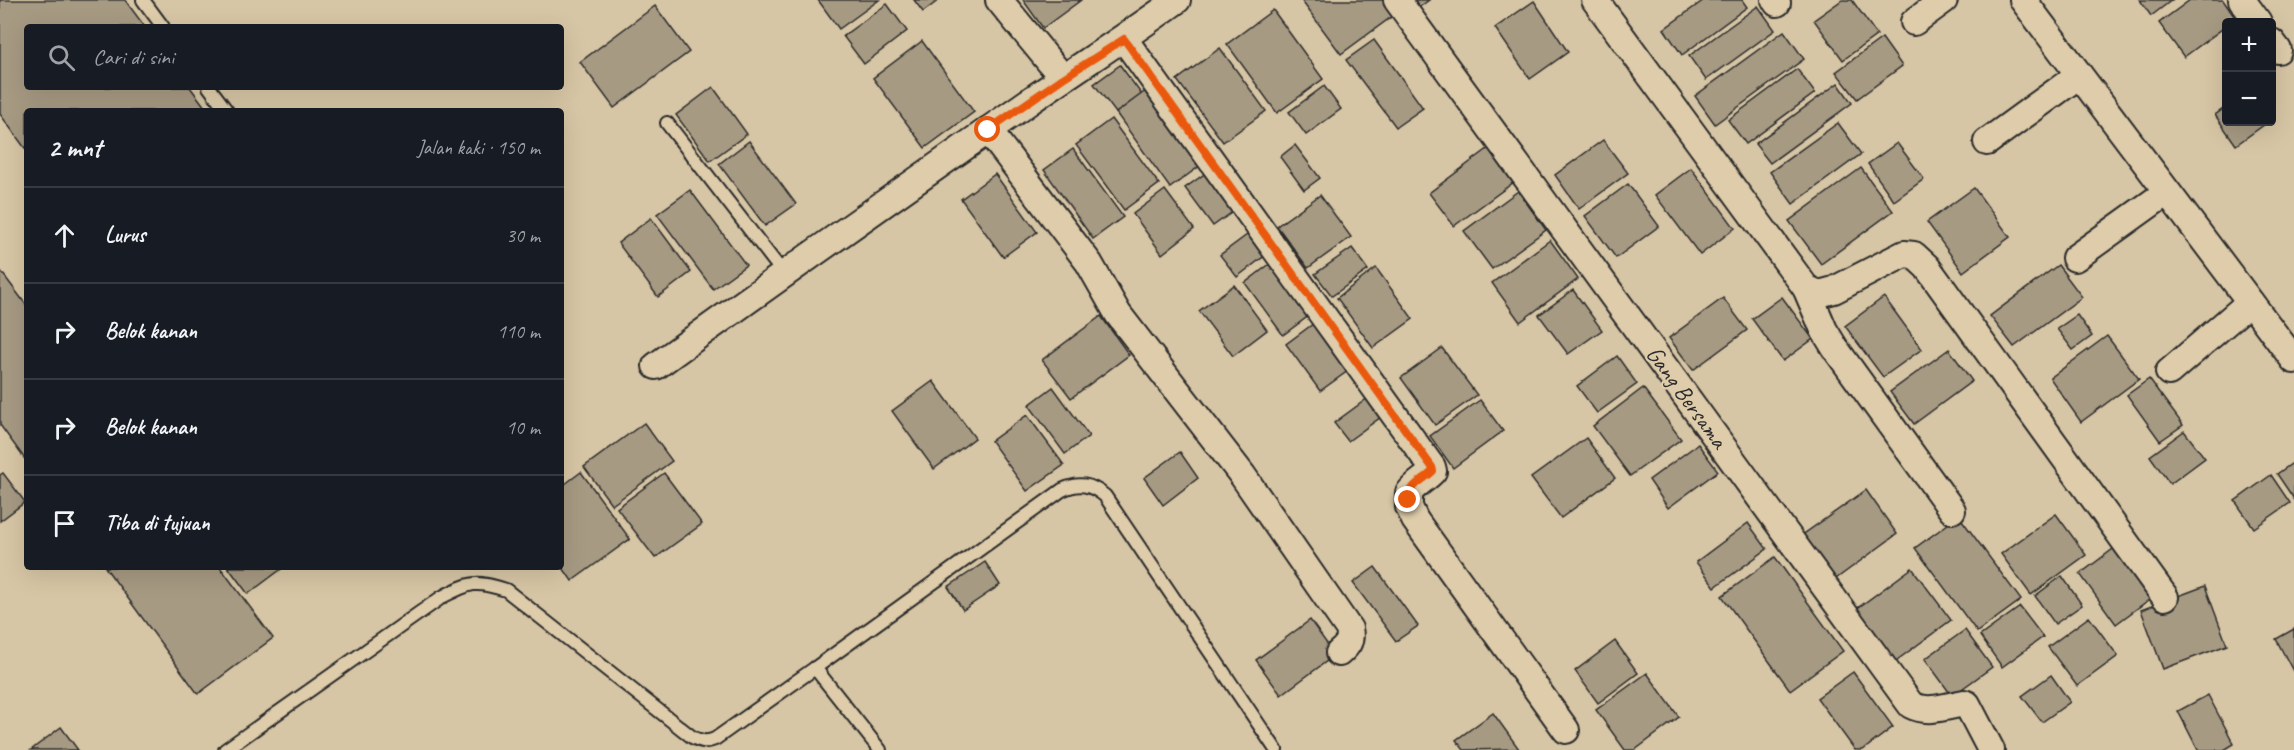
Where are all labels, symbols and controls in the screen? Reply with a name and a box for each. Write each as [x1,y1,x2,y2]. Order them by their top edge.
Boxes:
map controls [2222,18,2276,126]
button: + [2222,18,2276,72]
search box [24,24,564,90]
icon: search [45,41,78,74]
text: Cari di sini [93,43,174,71]
button: − [2222,72,2276,126]
route start [974,116,1000,142]
text: 2 mnt [48,131,101,164]
text: Jalan kaki · 150 m [417,135,540,160]
icon: ahead [48,219,81,252]
text: Lurus [105,221,145,249]
text: 30 m [506,223,540,248]
icon: right [48,315,81,348]
text: Belok kanan [105,317,197,345]
text: 110 m [497,319,540,344]
street label: Gang Bersama [1640,340,1735,455]
icon: right [48,411,81,444]
text: Belok kanan [105,413,197,441]
text: 10 m [506,415,540,440]
route end [1394,486,1420,512]
icon: arrive [48,507,81,540]
text: Tiba di tujuan [105,509,210,537]

